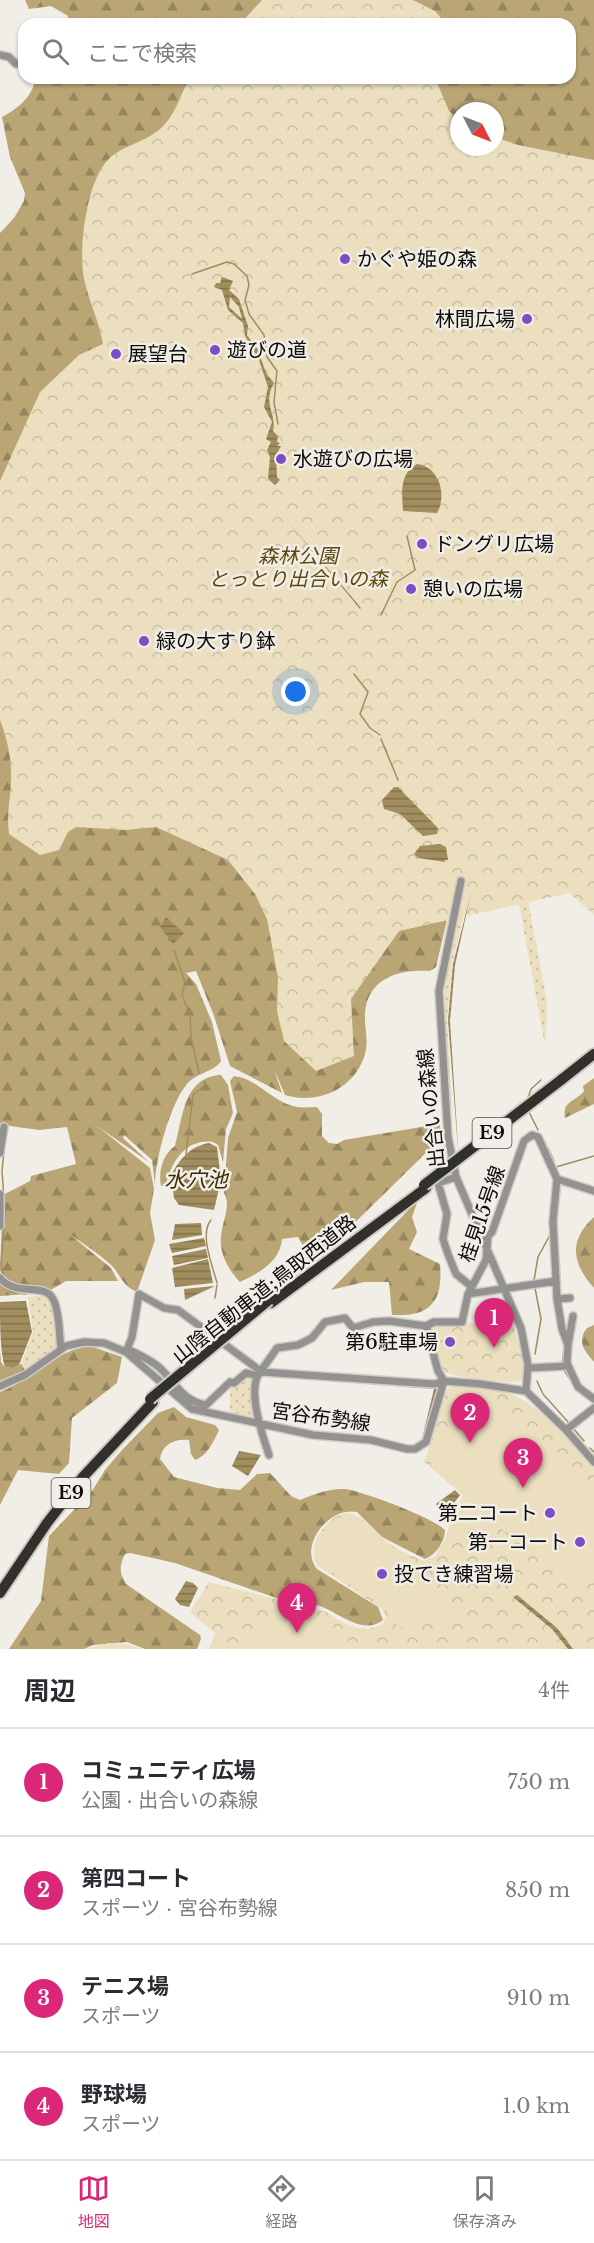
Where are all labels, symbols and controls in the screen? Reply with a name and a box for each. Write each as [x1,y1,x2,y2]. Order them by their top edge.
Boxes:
search box [18,18,576,84]
icon: search [39,35,72,68]
text: ここで検索 [87,40,197,67]
north arrow [450,102,504,156]
place label: かぐや姫の森 [357,247,477,271]
marker: かぐや姫の森 [338,252,352,266]
place label: 林間広場 [435,307,515,331]
marker: 林間広場 [520,312,534,326]
place label: 遊びの道 [227,338,307,362]
place label: 展望台 [128,342,188,366]
marker: 遊びの道 [208,343,222,357]
marker: 展望台 [109,347,123,361]
place label: 水遊びの広場 [293,447,413,471]
marker: 水遊びの広場 [274,452,288,466]
place label: ドングリ広場 [434,532,554,556]
marker: ドングリ広場 [415,537,429,551]
park label: 森林公園 とっとり出合いの森 [208,544,390,591]
place label: 憩いの広場 [423,577,523,601]
marker: 憩いの広場 [404,582,418,596]
place label: 緑の大すり鉢 [156,629,276,653]
marker: 緑の大すり鉢 [137,634,151,648]
your location [281,677,310,706]
street label: 出合いの森線 [413,1047,449,1169]
road number: E9 [472,1118,512,1148]
street label: 桂見15号線 [454,1163,510,1265]
water label: 水穴池 [165,1167,229,1193]
street label: 山陰自動車道;鳥取西道路 [167,1210,361,1368]
pin: 1 [474,1298,514,1348]
place label: 第6駐車場 [345,1330,438,1354]
marker: 第6駐車場 [443,1335,457,1349]
pin: 2 [450,1394,490,1443]
street label: 宮谷布勢線 [270,1398,372,1436]
pin: 3 [504,1438,542,1488]
road number: E9 [52,1478,90,1508]
place label: 第二コート [438,1501,538,1525]
marker: 第二コート [543,1506,557,1520]
place label: 第一コート [468,1530,568,1554]
marker: 第一コート [573,1535,587,1549]
place label: 投てき練習場 [394,1562,513,1586]
marker: 投てき練習場 [375,1567,389,1581]
pin: 4 [278,1584,316,1633]
text: 周辺 [24,1675,76,1707]
text: 4件 [538,1678,570,1702]
text: コミュニティ広場 [81,1757,256,1784]
text: 1 [39,1770,48,1794]
text: 750 m [507,1770,570,1794]
text: 公園 · 出合いの森線 [81,1788,258,1812]
text: 第四コート [81,1865,191,1892]
text: 2 [37,1878,50,1902]
text: 850 m [505,1878,570,1902]
text: スポーツ · 宮谷布勢線 [81,1896,278,1920]
text: テニス場 [81,1973,169,2000]
text: 3 [37,1986,50,2010]
text: 910 m [507,1986,570,2010]
text: スポーツ [81,2004,161,2028]
text: 野球場 [81,2081,147,2108]
text: 4 [37,2094,50,2118]
text: 1.0 km [502,2094,570,2118]
text: スポーツ [81,2112,161,2136]
tab: 地図 [77,2172,110,2232]
tab: 経路 [265,2172,298,2232]
tab: 保存済み [453,2172,517,2232]

